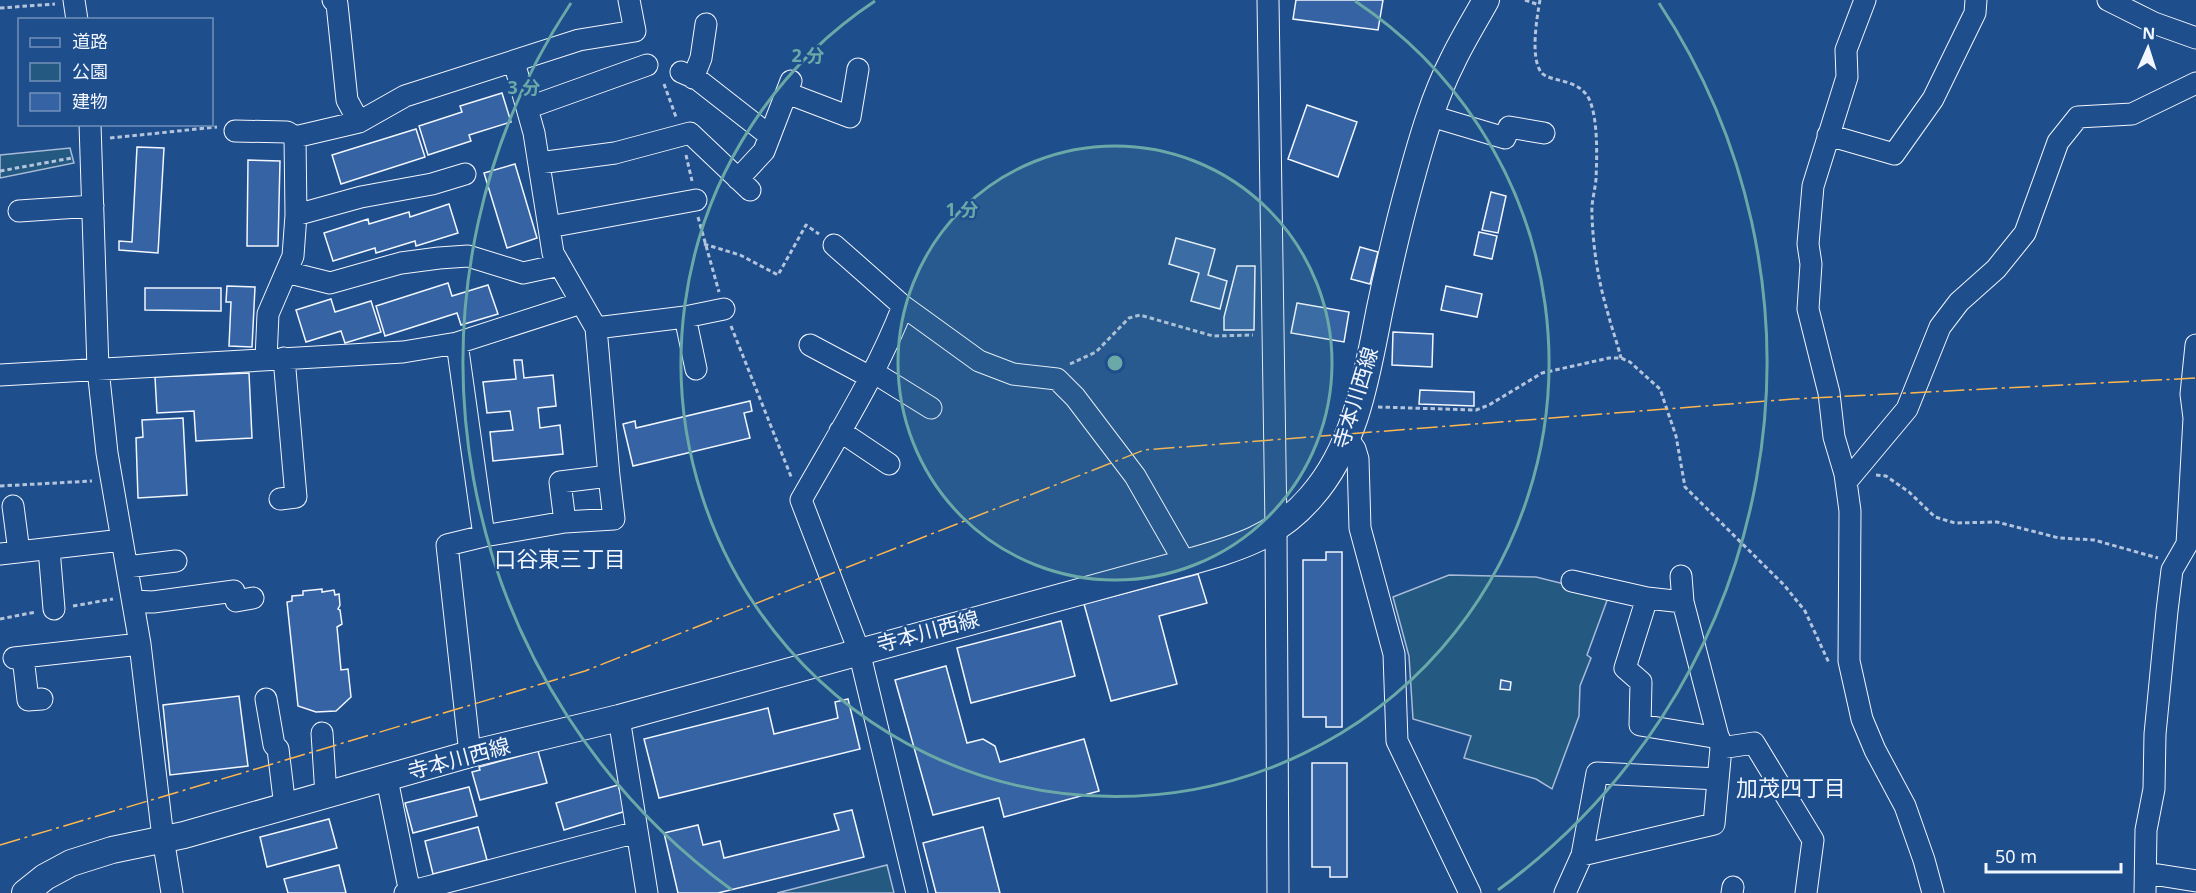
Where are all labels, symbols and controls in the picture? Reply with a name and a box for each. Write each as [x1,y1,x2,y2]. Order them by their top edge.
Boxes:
legend [18,18,213,126]
north arrow [2118,18,2178,78]
text: N [2142,22,2156,44]
text: 道路 [72,29,108,53]
text: 2 分 [792,43,824,67]
text: 公園 [72,59,108,83]
text: 3 分 [508,75,540,99]
text: 建物 [72,89,108,113]
text: 1 分 [946,197,978,221]
street label: 寺本川西線 [1326,343,1384,452]
centre of rings [1105,353,1125,373]
district label: 口谷東三丁目 [494,543,626,573]
street label: 寺本川西線 [873,604,982,658]
street label: 寺本川西線 [404,731,513,785]
district label: 加茂四丁目 [1736,772,1846,802]
scale bar [1986,836,2121,874]
text: 50 m [1995,844,2037,868]

